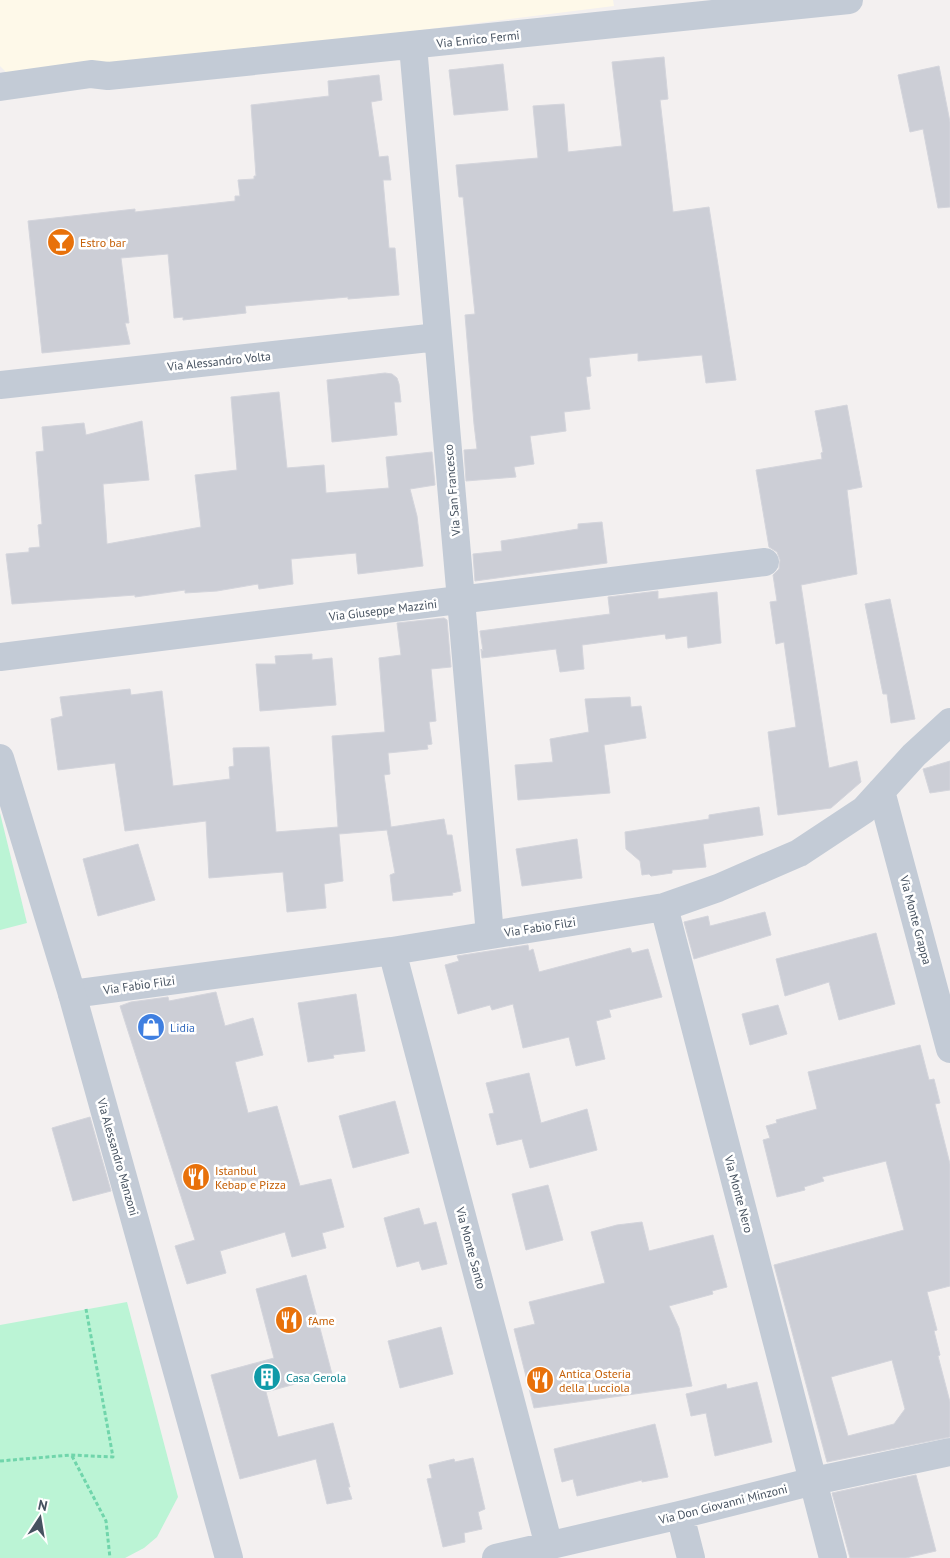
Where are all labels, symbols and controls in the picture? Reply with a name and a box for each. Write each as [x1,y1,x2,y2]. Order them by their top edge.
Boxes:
street label: Via Enrico Fermi [435,27,520,51]
bar icon: Estro bar [46,227,76,257]
place label: Estro bar [80,235,126,250]
street label: Via Alessandro Volta [166,348,272,374]
street label: Via San Francesco [441,444,464,537]
street label: Via Giuseppe Mazzini [327,596,438,624]
street label: Via Monte Grappa [897,873,935,966]
street label: Via Fabio Filzi [502,914,577,940]
street label: Via Fabio Filzi [101,973,176,998]
shop icon: Lidia [136,1012,166,1042]
place label: Lidia [170,1020,195,1035]
street label: Via Alessandro Manzoni [94,1096,142,1218]
street label: Via Monte Nero [721,1153,757,1234]
restaurant icon: Istanbul Kebap e Pizza [181,1162,211,1192]
place label: Istanbul Kebap e Pizza [215,1163,286,1192]
street label: Via Monte Santo [453,1204,489,1291]
restaurant icon: fAme [274,1305,304,1335]
place label: fAme [308,1313,335,1328]
building icon: Casa Gerola [252,1362,282,1392]
restaurant icon: Antica Osteria della Lucciola [525,1365,555,1395]
place label: Antica Osteria della Lucciola [559,1366,631,1395]
place label: Casa Gerola [286,1370,346,1385]
street label: Via Don Giovanni Minzoni [656,1481,789,1527]
north arrow [15,1493,65,1543]
text: N [36,1496,49,1515]

